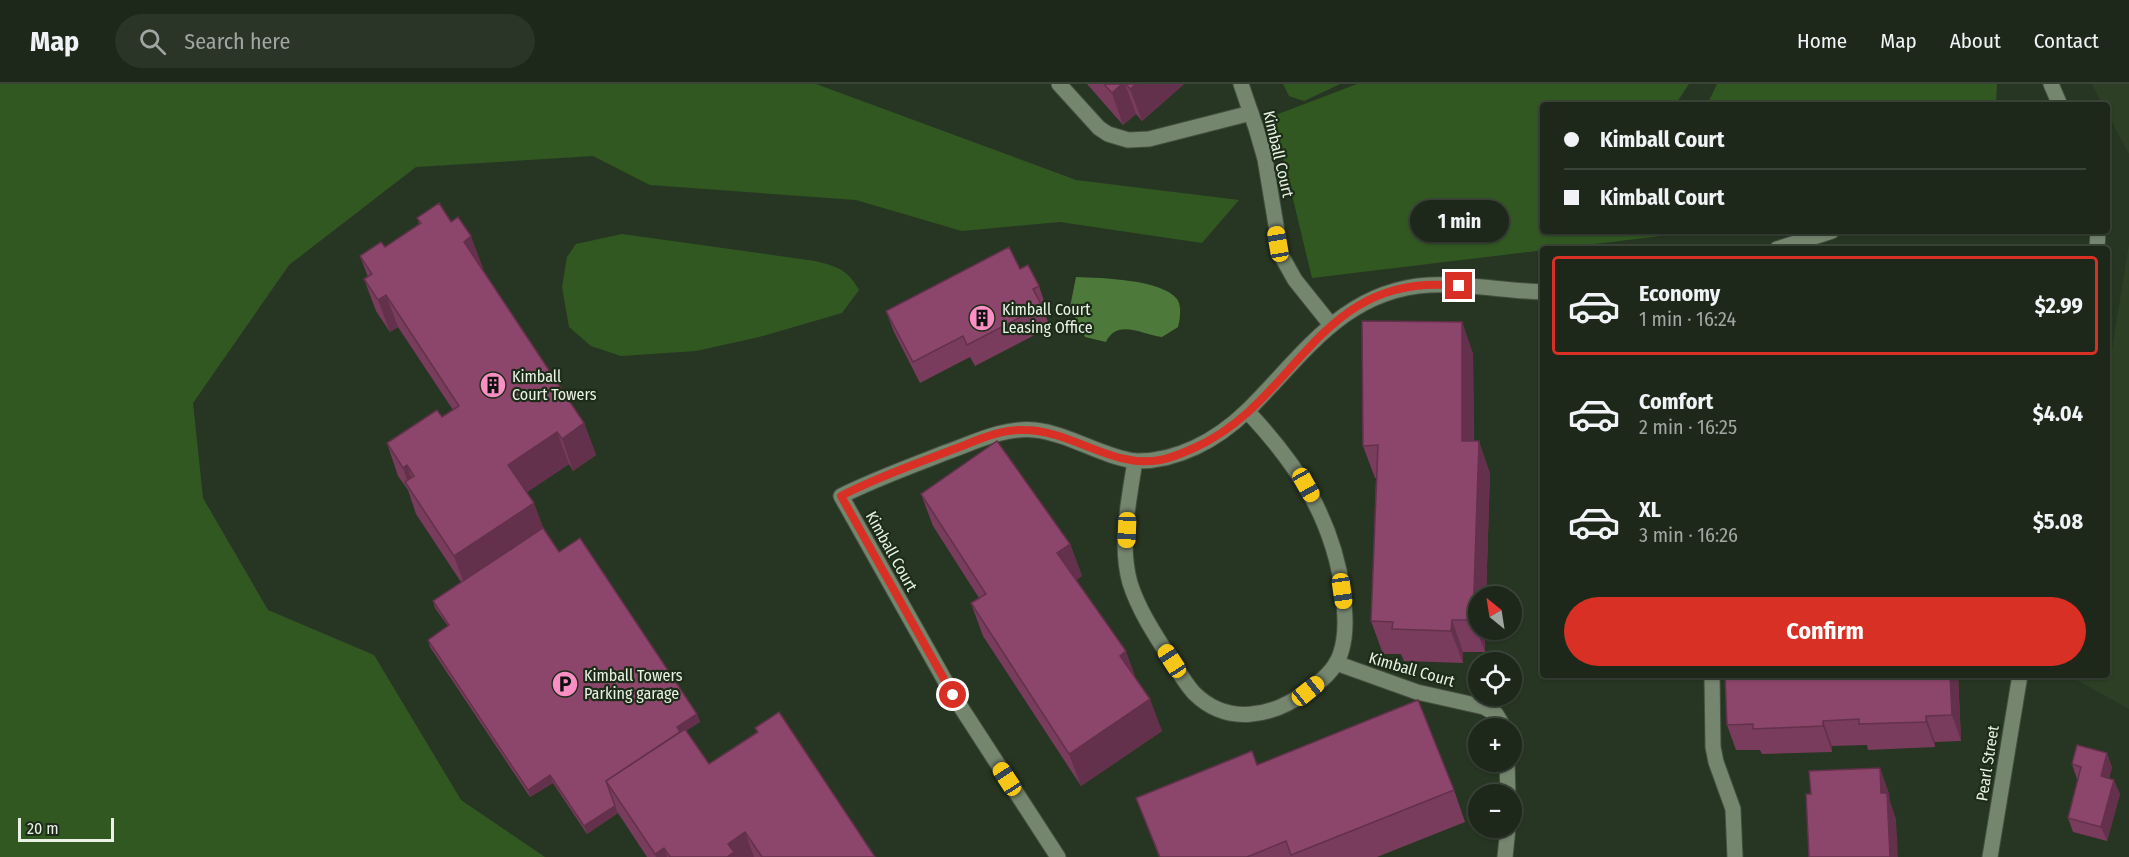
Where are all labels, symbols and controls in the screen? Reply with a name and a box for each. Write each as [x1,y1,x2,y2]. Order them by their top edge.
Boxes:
search box [115,14,535,68]
text: Map [30,25,79,58]
icon: search [136,25,169,58]
text: Search here [184,28,290,55]
text: Home [1797,28,1847,54]
text: Map [1880,28,1917,54]
text: About [1950,28,2001,54]
text: Contact [2034,28,2099,54]
street label: Kimball Court [1259,109,1298,200]
text: Kimball Court [1600,126,1724,153]
text: Kimball Court [1600,184,1724,211]
callout: 1 min [1410,199,1508,241]
text: 1 min [1438,209,1481,233]
car [1266,225,1290,263]
route end [1445,272,1472,299]
icon: car [1567,279,1621,333]
text: Economy [1639,280,1720,307]
text: $2.99 [2035,292,2083,319]
place label: Kimball Court Leasing Office [1002,300,1093,337]
building icon: Kimball Court Leasing Office [967,303,997,333]
text: 1 min · 16:24 [1639,307,1736,331]
place label: Kimball Court Towers [512,367,597,404]
building icon: Kimball Court Towers [478,370,508,400]
icon: car [1567,387,1621,441]
text: Comfort [1639,388,1713,415]
text: $4.04 [2033,400,2083,427]
text: 2 min · 16:25 [1639,415,1737,439]
car [1289,465,1323,505]
icon: car [1567,495,1621,549]
text: XL [1639,496,1661,523]
street label: Kimball Court [862,508,922,595]
text: $5.08 [2033,508,2083,535]
car [1117,512,1137,548]
text: 3 min · 16:26 [1639,523,1738,547]
car [1331,572,1353,610]
north arrow [1468,586,1522,640]
map controls [1468,586,1522,838]
button: Confirm [1564,597,2086,666]
car [1155,641,1189,681]
street label: Kimball Court [1367,648,1458,691]
button: locate [1468,652,1522,706]
place label: Kimball Towers Parking garage [584,666,683,703]
parking icon: Kimball Towers Parking garage [550,669,580,699]
car [1288,673,1328,709]
route start [939,681,966,708]
button: + [1468,718,1522,772]
street label: Pearl Street [1972,723,2003,802]
car [990,759,1024,799]
button: − [1468,784,1522,838]
scale bar [18,815,114,842]
text: 20 m [27,819,58,838]

